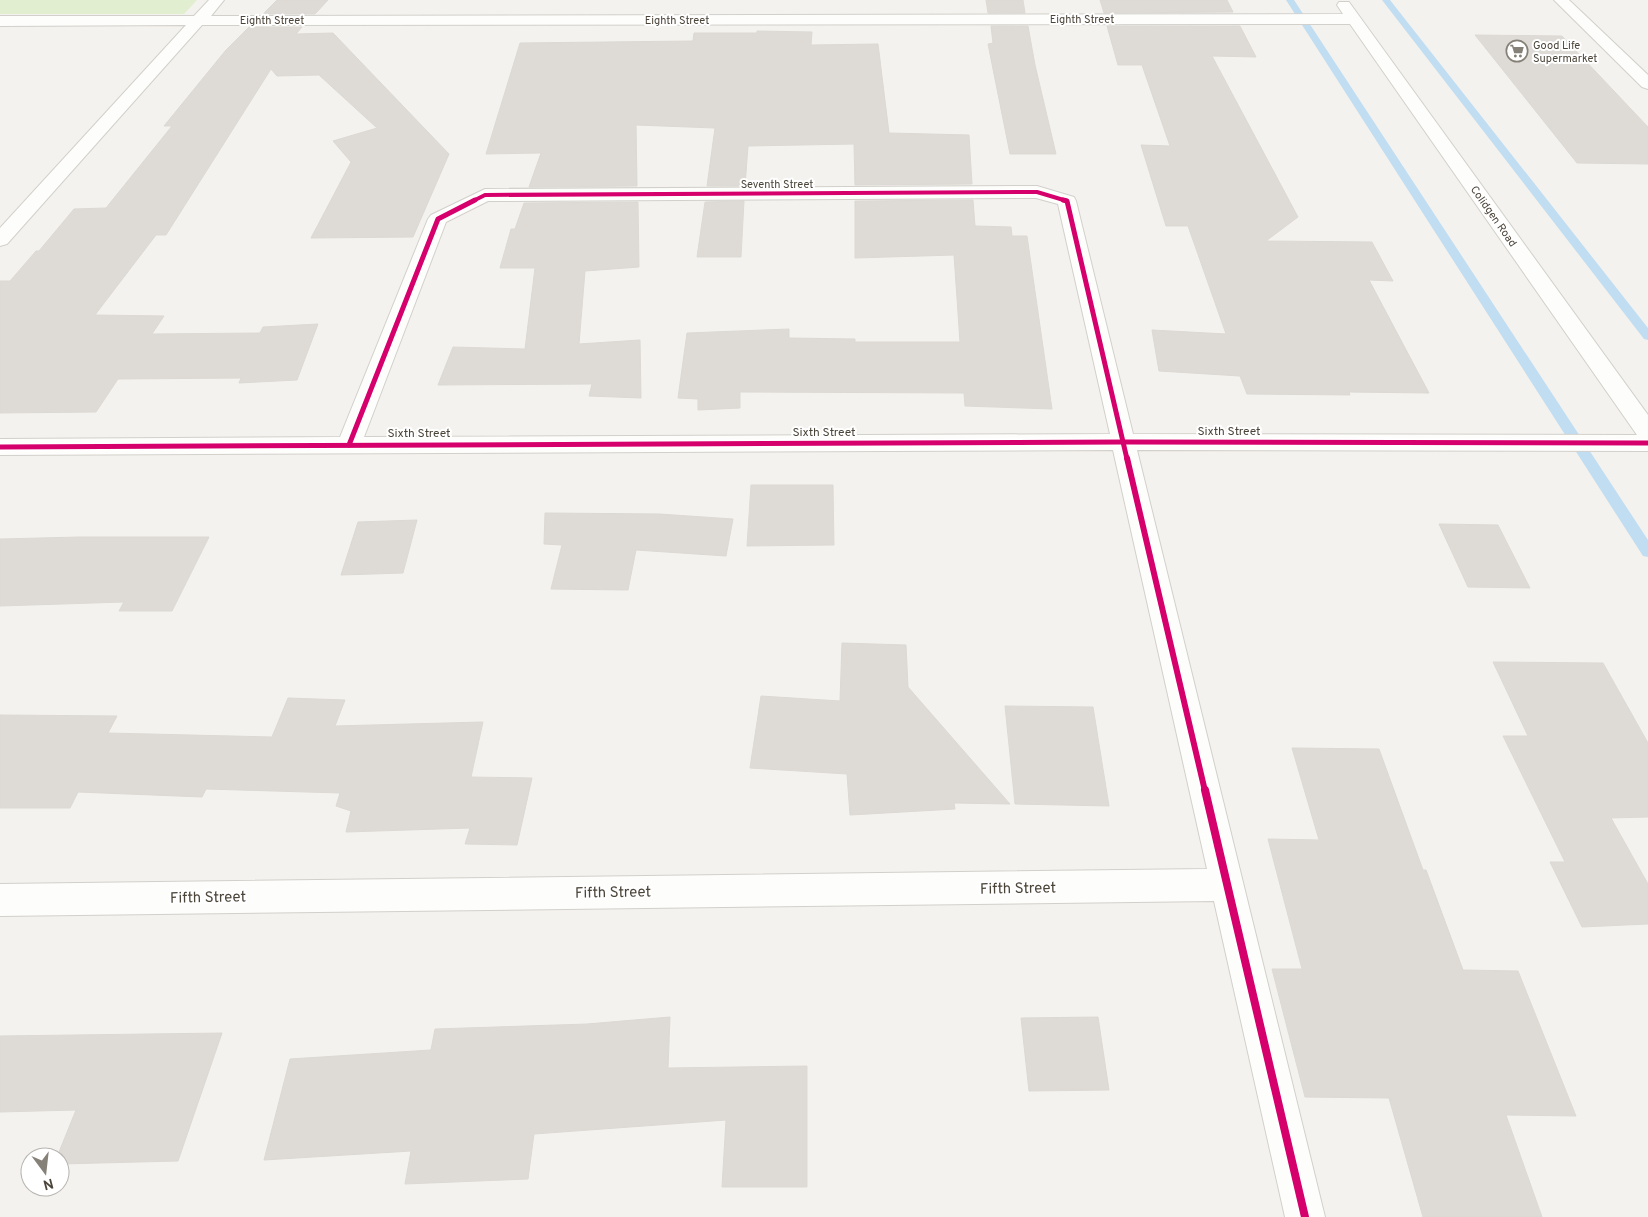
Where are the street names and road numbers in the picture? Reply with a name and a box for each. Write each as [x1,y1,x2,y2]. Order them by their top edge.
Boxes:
street label: Eighth Street [1050,13,1114,27]
street label: Eighth Street [240,14,304,28]
street label: Eighth Street [645,14,709,28]
street label: Seventh Street [741,178,813,192]
street label: Colidgen Road [1467,183,1519,250]
street label: Sixth Street [1197,424,1261,440]
street label: Sixth Street [792,425,856,441]
street label: Sixth Street [387,426,451,442]
street label: Fifth Street [980,879,1056,900]
street label: Fifth Street [575,883,651,904]
street label: Fifth Street [170,888,246,909]

